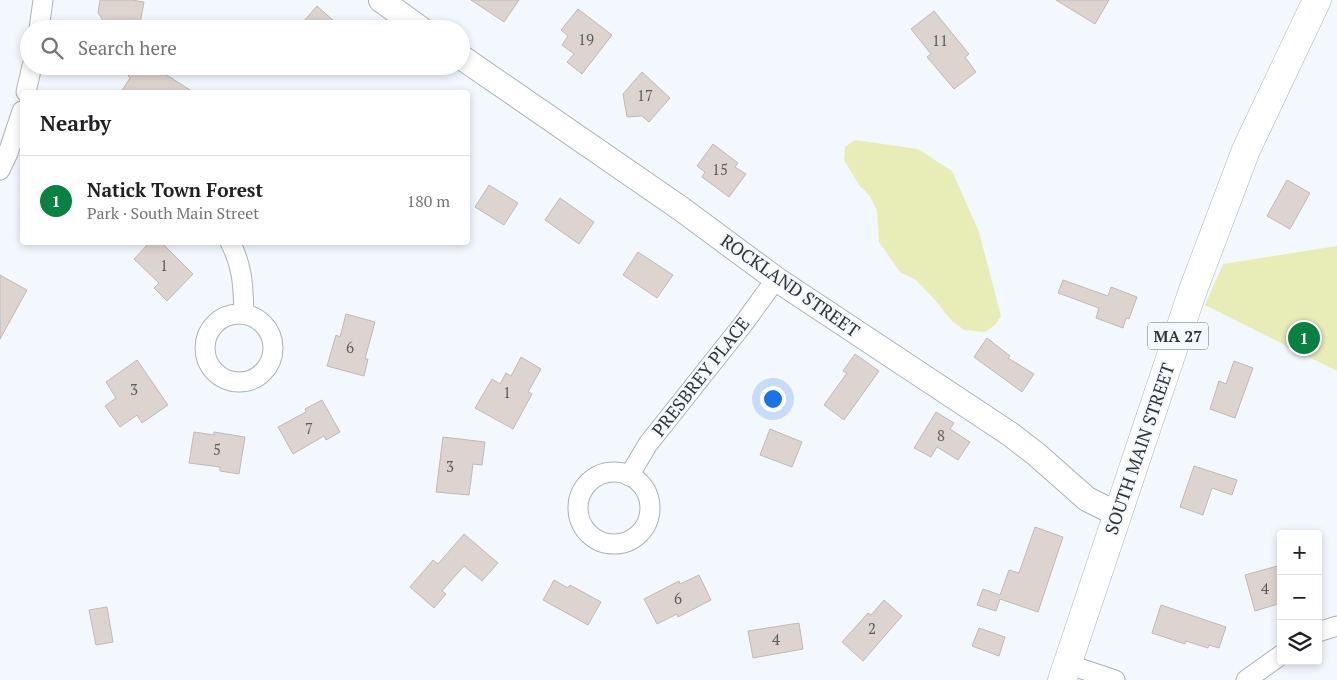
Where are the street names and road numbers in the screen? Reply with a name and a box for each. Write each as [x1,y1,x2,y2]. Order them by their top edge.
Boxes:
street label: ROCKLAND STREET [716,228,865,342]
street label: PRESBREY PLACE [646,312,754,441]
road number: MA 27 [1148,322,1208,350]
street label: SOUTH MAIN STREET [1098,360,1180,538]

